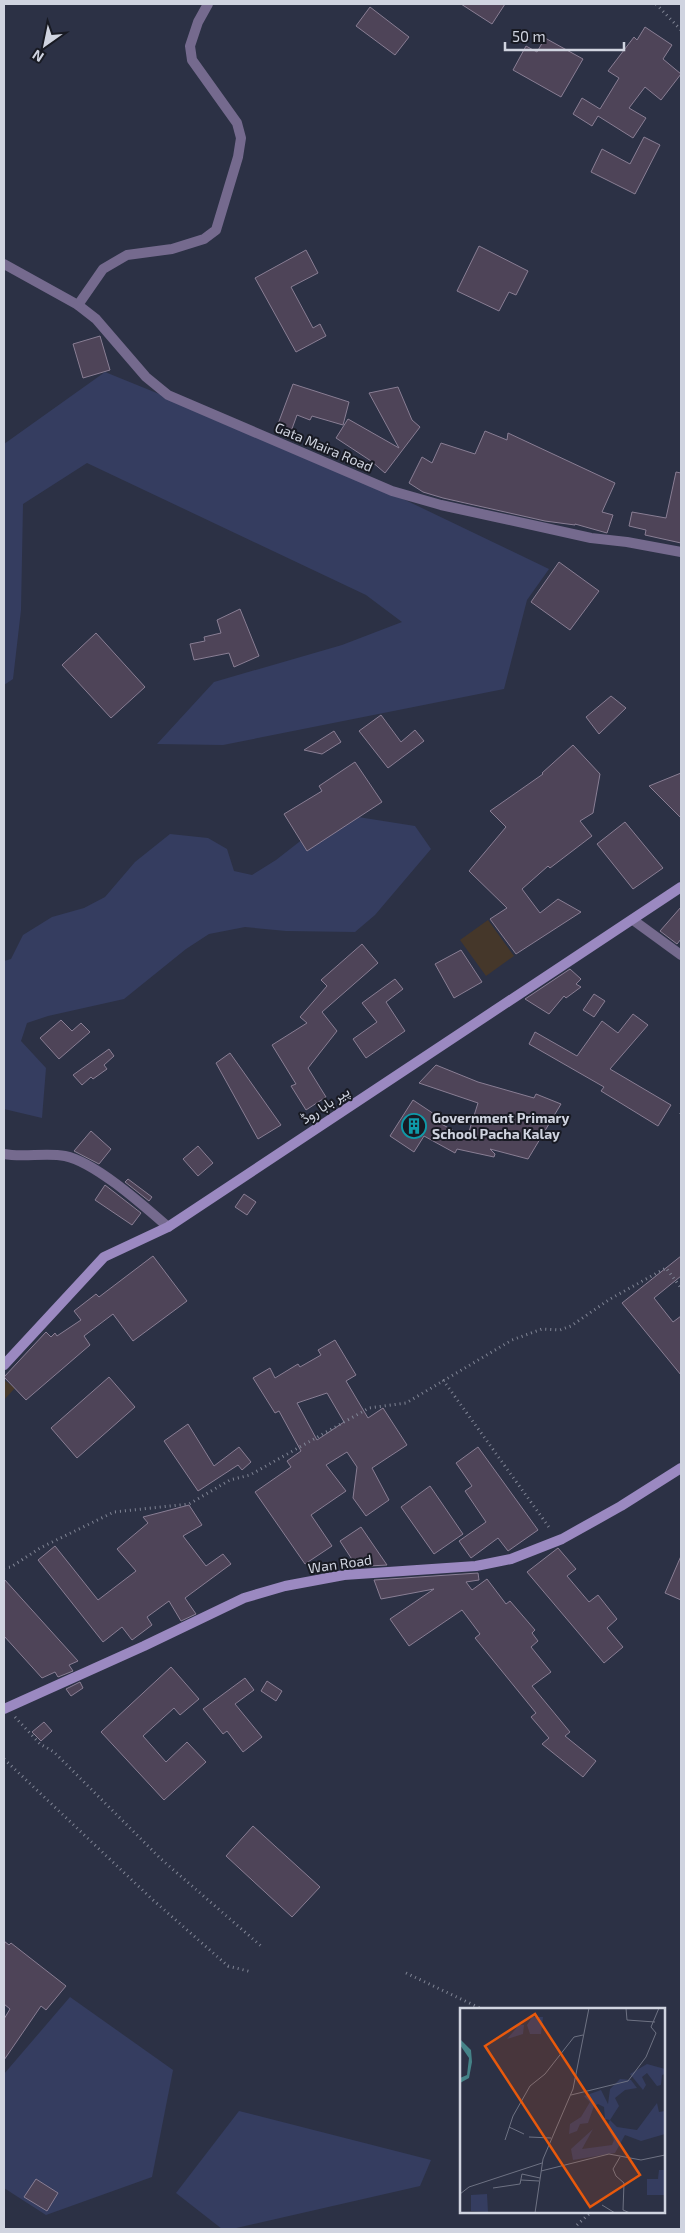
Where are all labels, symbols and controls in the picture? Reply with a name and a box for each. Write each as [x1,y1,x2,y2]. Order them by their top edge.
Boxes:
north arrow [20,20,70,70]
scale bar [505,20,624,52]
text: 50 m [512,27,546,45]
text: N [29,46,47,66]
street label: Gata Maira Road [273,418,376,475]
street label: پیر بابا روڈ [297,1082,354,1129]
place label: Government Primary School Pacha Kalay [432,1109,569,1142]
building icon: Government Primary School Pacha Kalay [401,1113,427,1139]
street label: Wan Road [307,1551,373,1576]
inset map [460,2008,665,2213]

